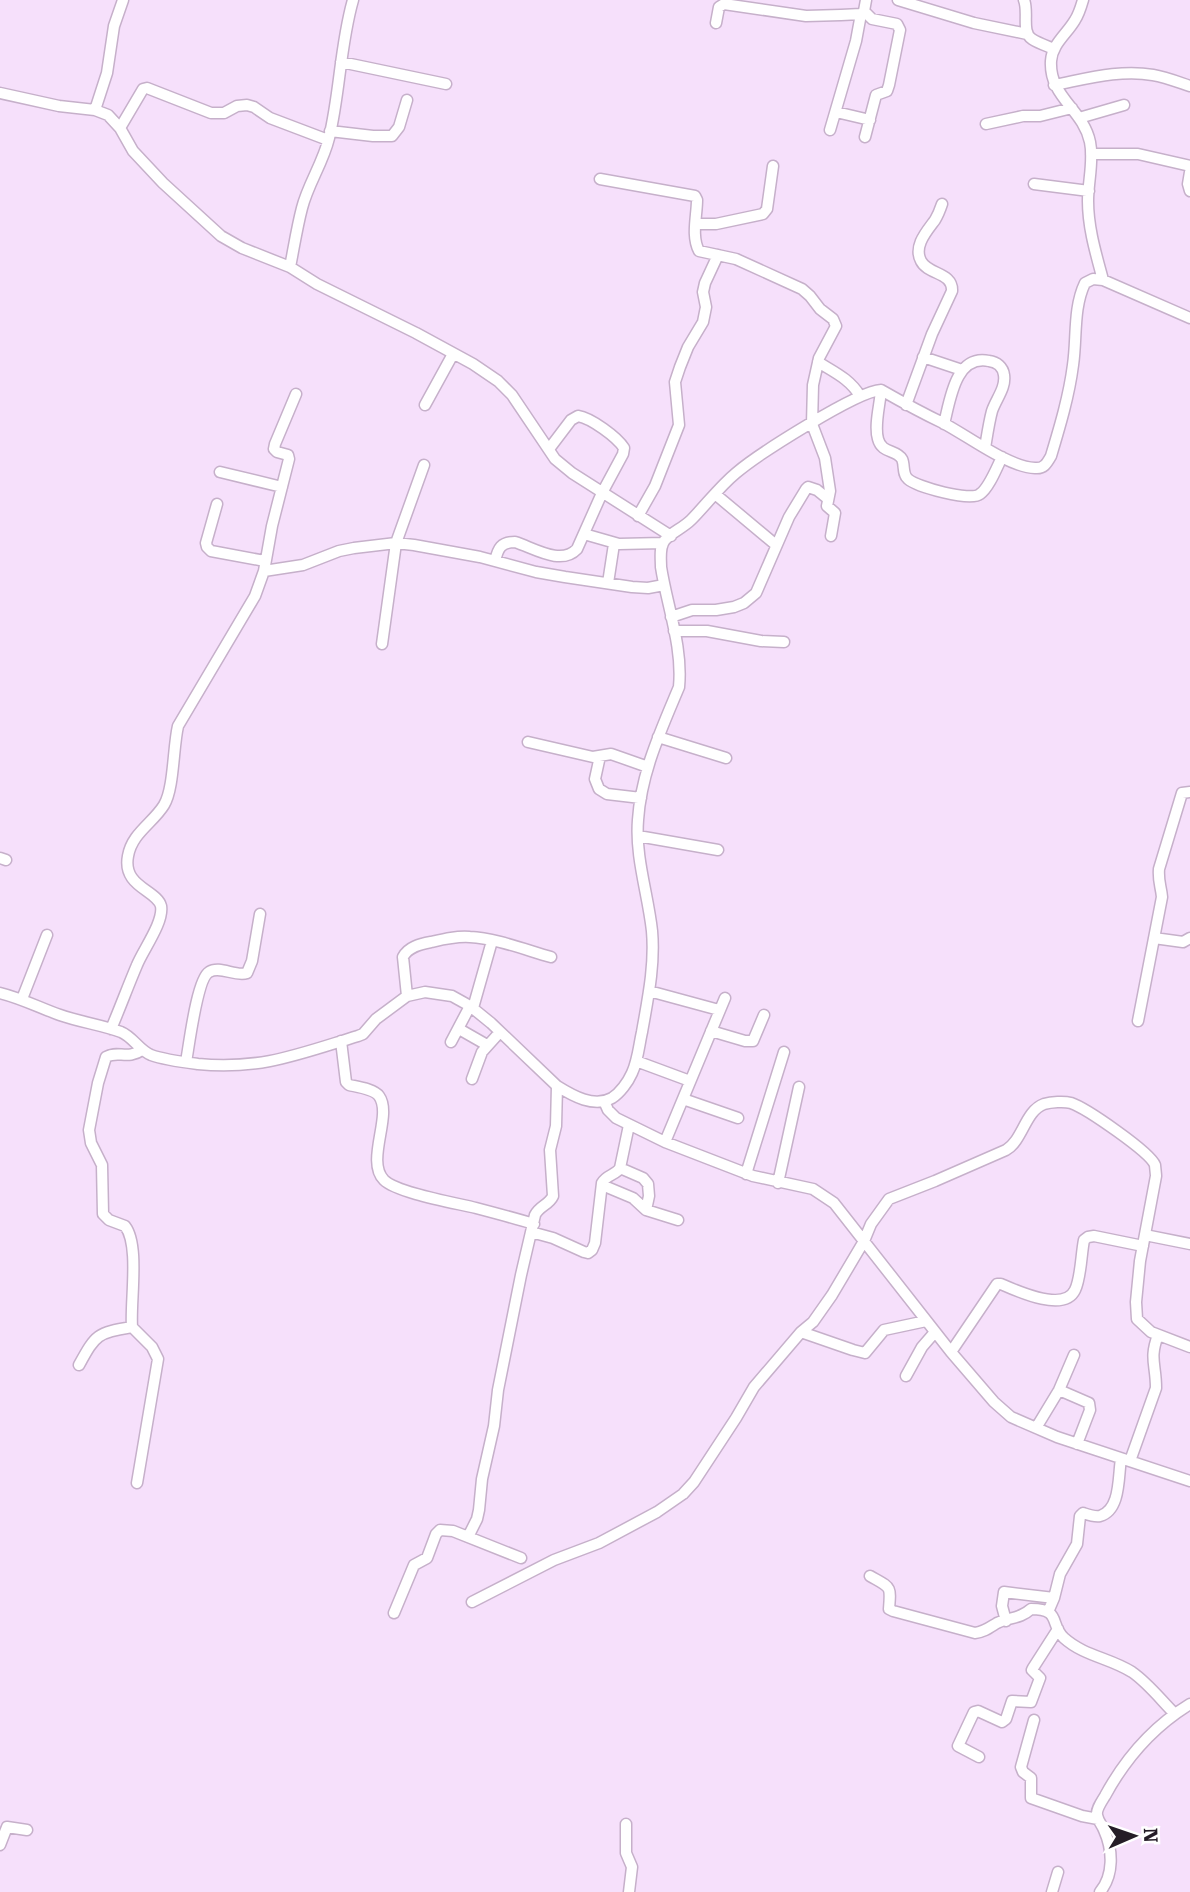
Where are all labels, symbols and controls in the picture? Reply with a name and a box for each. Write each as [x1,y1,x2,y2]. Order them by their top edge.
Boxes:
north arrow [1099,1801,1169,1871]
text: N [1139,1828,1162,1844]

